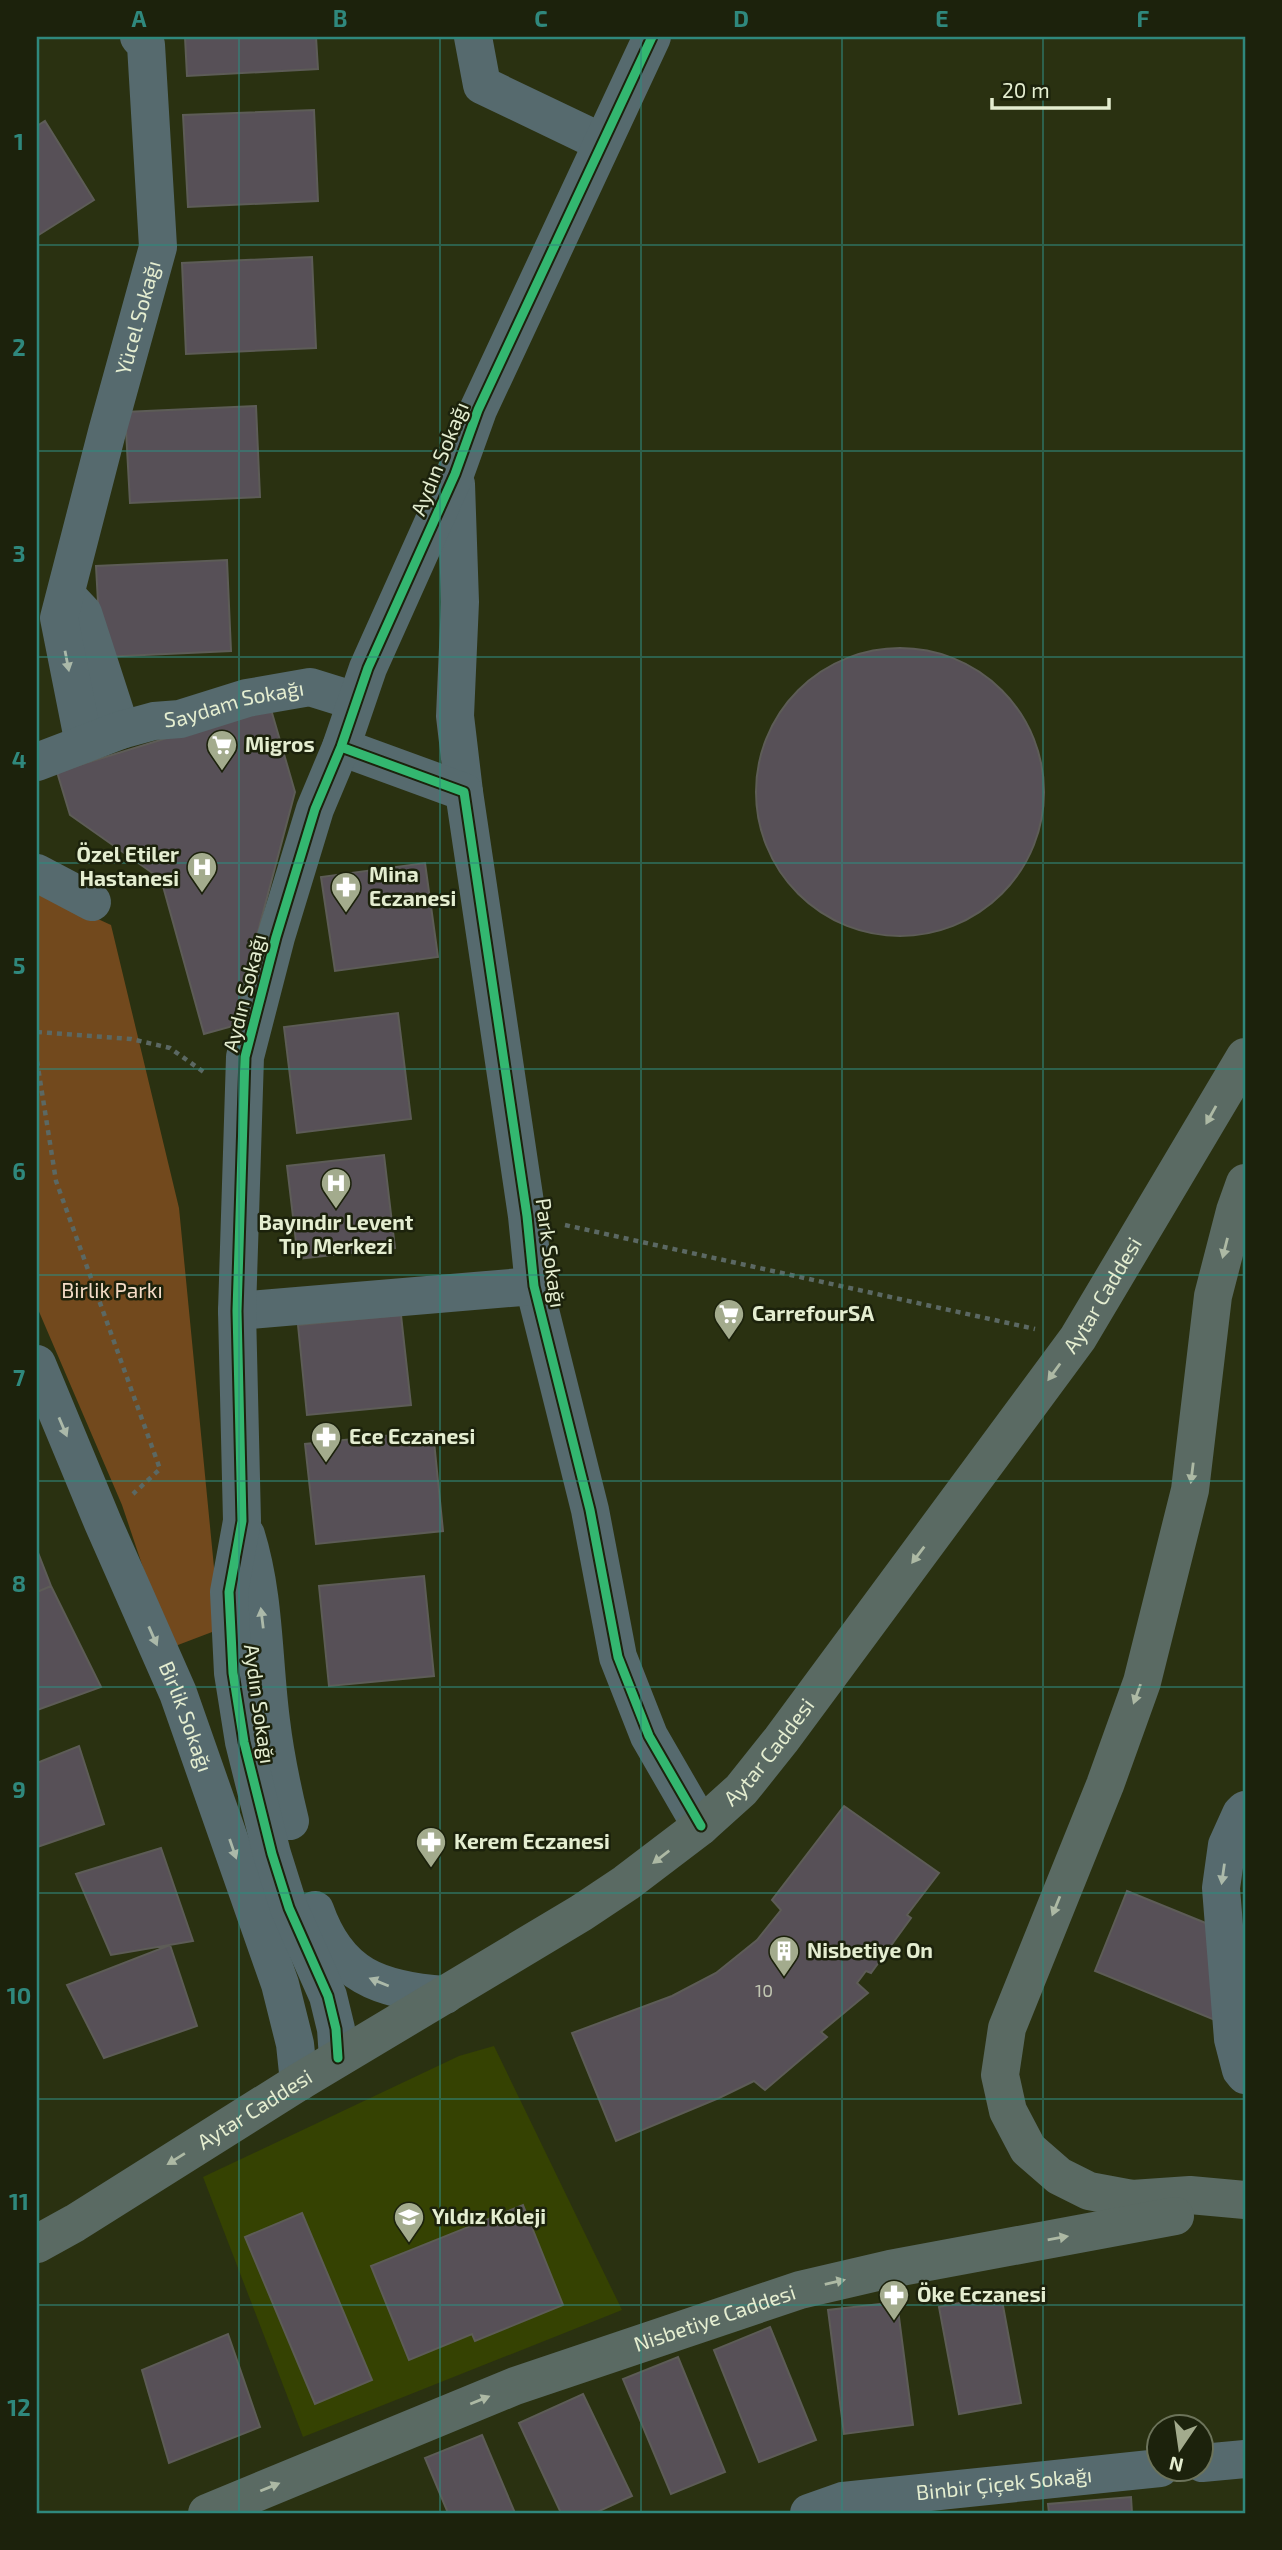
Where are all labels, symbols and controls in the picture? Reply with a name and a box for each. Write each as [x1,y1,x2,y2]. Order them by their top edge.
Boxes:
text: A [131,4,147,32]
text: B [333,4,347,32]
text: C [534,4,548,32]
text: D [733,4,749,32]
text: E [935,4,949,32]
text: F [1137,4,1150,32]
scale bar [992,66,1109,110]
text: 20 m [1002,77,1050,102]
text: 1 [14,127,24,155]
street label: Yücel Sokağı [109,257,165,377]
text: 2 [12,333,26,361]
street label: Aydın Sokağı [404,398,473,519]
text: 3 [12,539,26,567]
one-way arrow [62,650,73,672]
street label: Saydam Sokağı [163,674,306,731]
supermarket icon: Migros [205,728,239,772]
place label: Migros [245,731,315,756]
text: 4 [12,745,26,773]
place label: Özel Etiler Hastanesi [77,841,179,890]
hospital icon: Özel Etiler Hastanesi [185,850,219,894]
place label: Mina Eczanesi [369,861,456,910]
pharmacy icon: Mina Eczanesi [329,870,363,914]
street label: Aydın Sokağı [217,931,270,1054]
text: 5 [13,951,25,979]
one-way arrow [1205,1106,1217,1125]
text: 6 [12,1157,26,1185]
hospital icon: Bayındır Levent Tıp Merkezi [319,1166,353,1210]
street label: Park Sokağı [531,1196,572,1309]
place label: Bayındır Levent Tıp Merkezi [259,1209,414,1258]
street label: Aytar Caddesi [1057,1232,1146,1358]
one-way arrow [1219,1237,1230,1259]
park label: Birlik Parkı [61,1277,163,1302]
supermarket icon: CarrefourSA [712,1297,746,1341]
place label: CarrefourSA [752,1300,874,1325]
text: 7 [13,1363,25,1391]
one-way arrow [1047,1363,1061,1381]
one-way arrow [58,1417,69,1438]
pharmacy icon: Ece Eczanesi [309,1420,343,1464]
place label: Ece Eczanesi [349,1423,475,1448]
one-way arrow [1187,1462,1198,1484]
one-way arrow [912,1546,926,1564]
text: 8 [12,1569,26,1597]
one-way arrow [256,1606,267,1628]
one-way arrow [148,1626,159,1647]
street label: Aydın Sokağı [240,1642,281,1765]
street label: Birlik Sokağı [155,1657,219,1775]
one-way arrow [1131,1683,1142,1704]
street label: Aytar Caddesi [718,1693,819,1810]
text: 9 [12,1775,26,1803]
pharmacy icon: Kerem Eczanesi [414,1825,448,1869]
place label: Kerem Eczanesi [454,1828,610,1853]
one-way arrow [228,1839,239,1860]
one-way arrow [652,1849,670,1864]
one-way arrow [1217,1863,1228,1885]
one-way arrow [1050,1896,1061,1917]
building icon: Nisbetiye On [767,1934,801,1978]
place label: Nisbetiye On [807,1937,933,1963]
one-way arrow [368,1976,389,1987]
house number: 10 [755,1979,773,2001]
text: 10 [7,1981,31,2009]
street label: Aytar Caddesi [192,2063,316,2154]
one-way arrow [166,2152,186,2165]
text: 11 [9,2187,29,2215]
school or university icon: Yıldız Koleji [392,2200,426,2244]
place label: Yıldız Koleji [432,2203,546,2228]
one-way arrow [1047,2232,1069,2243]
one-way arrow [824,2276,846,2287]
street label: Nisbetiye Caddesi [630,2278,798,2356]
pharmacy icon: Öke Eczanesi [877,2278,911,2322]
place label: Öke Eczanesi [917,2281,1046,2306]
text: 12 [7,2393,31,2421]
one-way arrow [470,2394,491,2405]
north arrow [1146,2414,1216,2484]
text: N [1167,2452,1185,2478]
street label: Binbir Çiçek Sokağı [915,2461,1093,2504]
one-way arrow [259,2481,280,2492]

